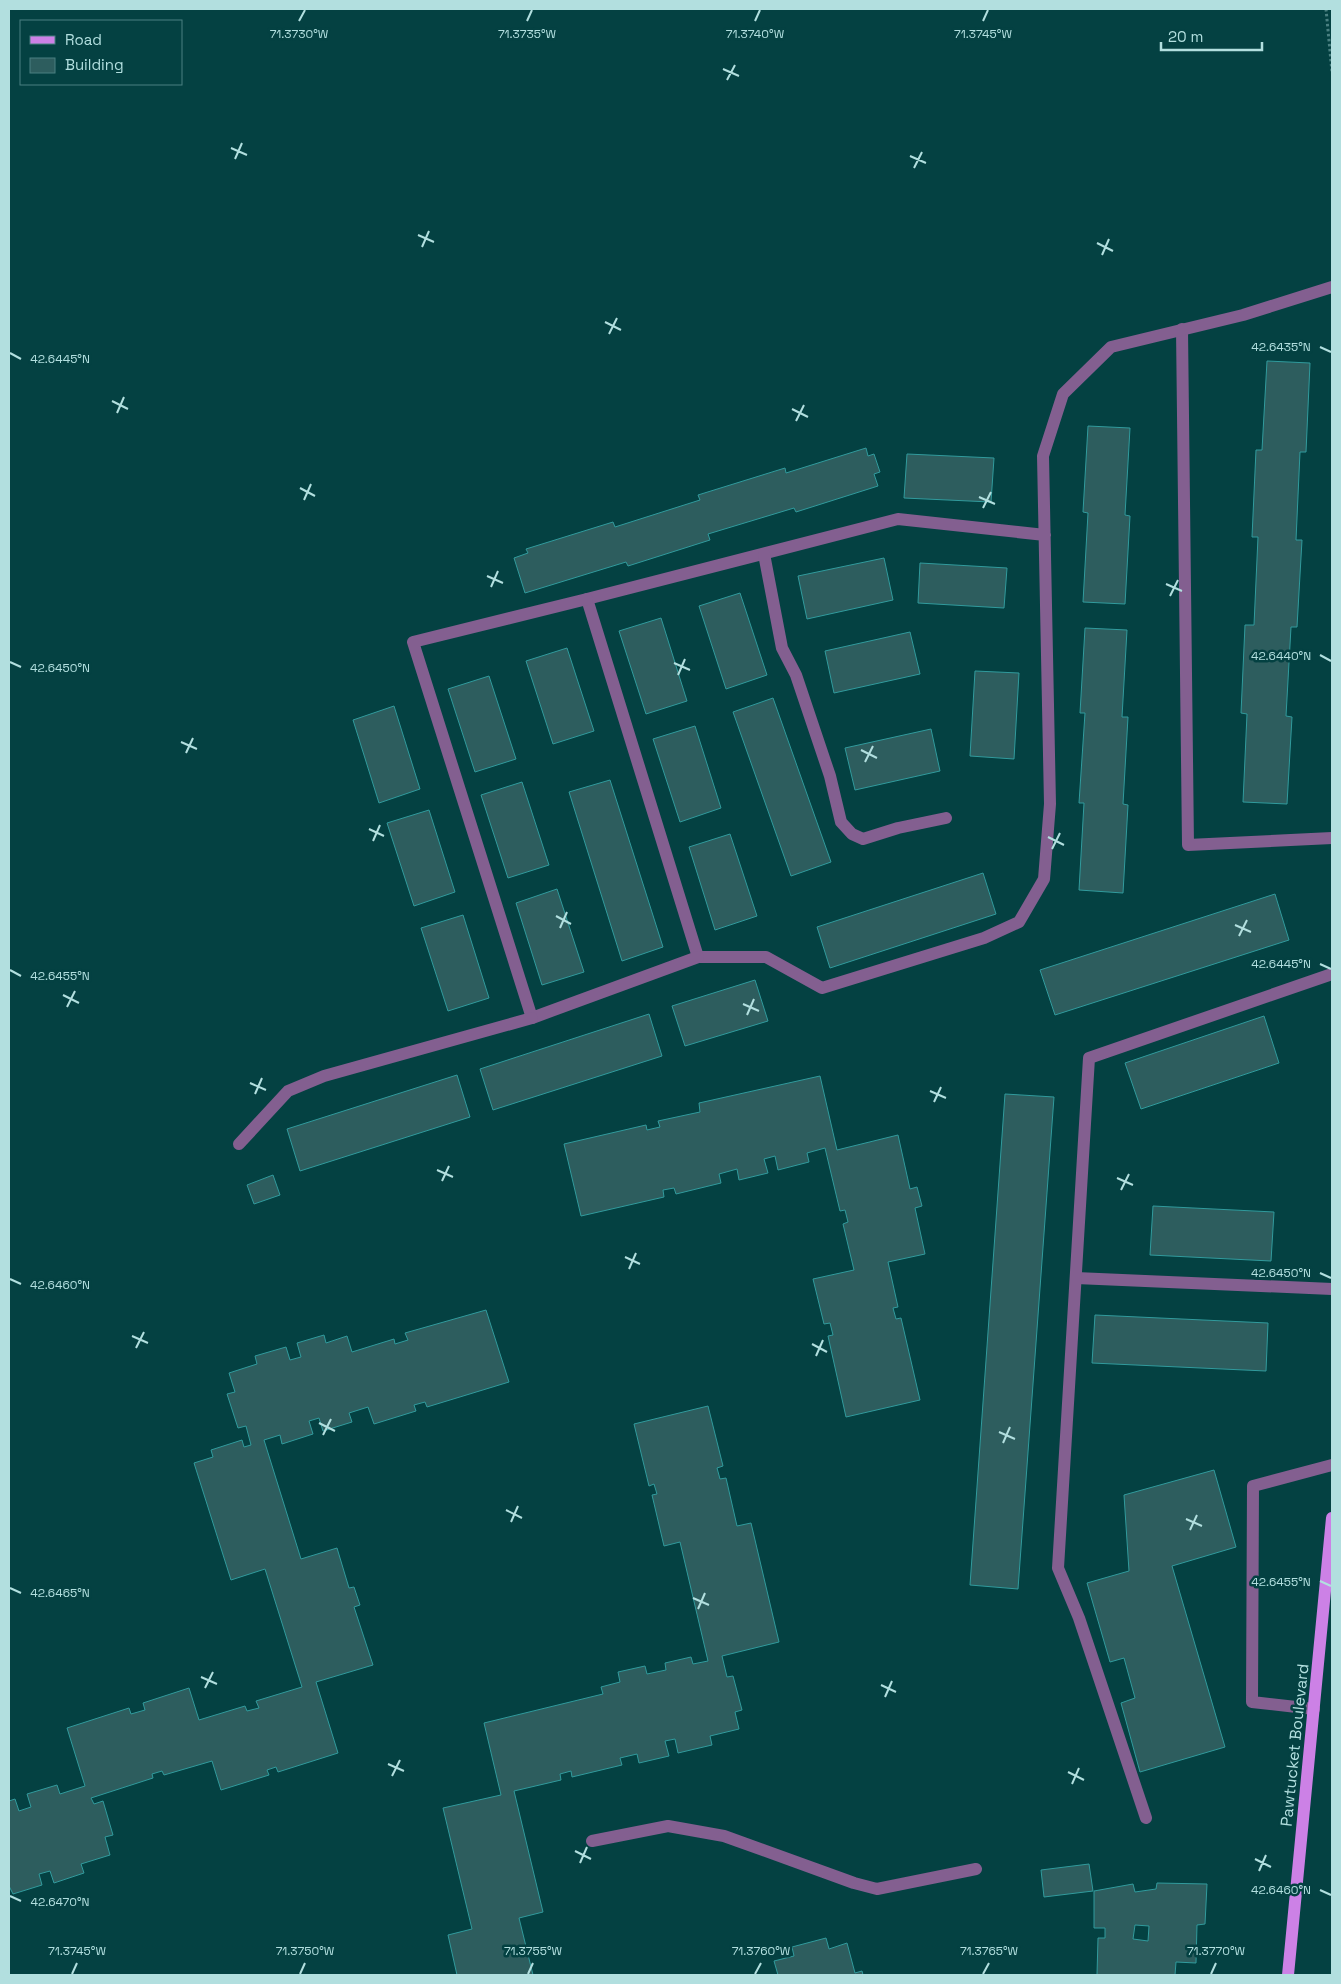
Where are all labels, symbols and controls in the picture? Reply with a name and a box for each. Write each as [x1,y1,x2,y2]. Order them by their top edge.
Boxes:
legend [20,20,182,85]
scale bar [1161,20,1262,52]
text: 71.3730°W [270,26,329,42]
text: 71.3735°W [498,26,557,42]
text: 71.3740°W [726,26,785,42]
text: 71.3745°W [954,26,1012,42]
text: 20 m [1168,27,1203,46]
text: Road [65,30,102,49]
text: Building [65,55,124,74]
text: 42.6435°N [1251,339,1311,355]
text: 42.6445°N [30,351,90,367]
text: 42.6440°N [1251,648,1311,664]
text: 42.6450°N [30,660,90,676]
text: 42.6445°N [1251,956,1311,972]
text: 42.6455°N [30,968,90,984]
text: 42.6450°N [1251,1265,1311,1281]
text: 42.6460°N [30,1277,90,1293]
text: 42.6455°N [1251,1574,1311,1590]
text: 42.6465°N [30,1585,90,1601]
street label: Pawtucket Boulevard [1275,1663,1313,1828]
text: 42.6460°N [1251,1882,1311,1898]
text: 42.6470°N [30,1894,90,1910]
text: 71.3745°W [48,1943,106,1959]
text: 71.3750°W [276,1943,335,1959]
text: 71.3755°W [504,1943,563,1959]
text: 71.3760°W [732,1943,791,1959]
text: 71.3765°W [960,1943,1019,1959]
text: 71.3770°W [1187,1943,1246,1959]

